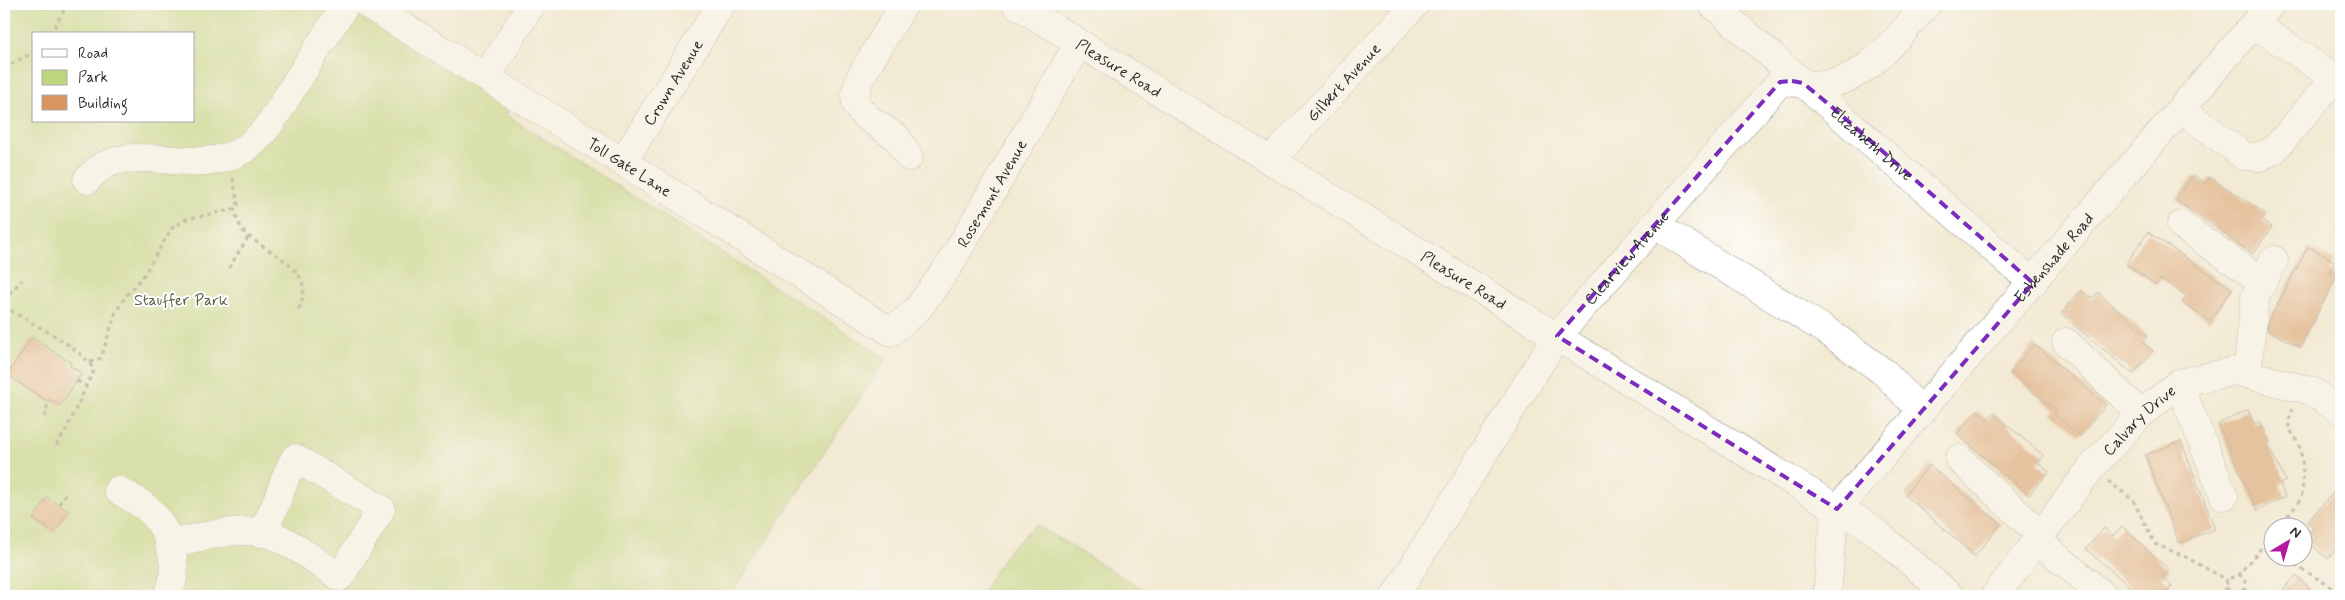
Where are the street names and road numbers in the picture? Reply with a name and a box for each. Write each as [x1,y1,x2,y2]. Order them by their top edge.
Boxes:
street label: Pleasure Road [1072,34,1165,103]
street label: Crown Avenue [639,36,709,130]
street label: Gilbert Avenue [1303,39,1386,126]
street label: Elizabeth Drive [1825,102,1917,186]
street label: Toll Gate Lane [583,133,675,202]
street label: Rosemont Avenue [953,136,1032,252]
street label: Clearview Avenue [1580,207,1674,310]
street label: Esbenshade Road [2010,209,2099,308]
street label: Pleasure Road [1417,247,1510,315]
street label: Calvary Drive [2099,381,2181,461]

